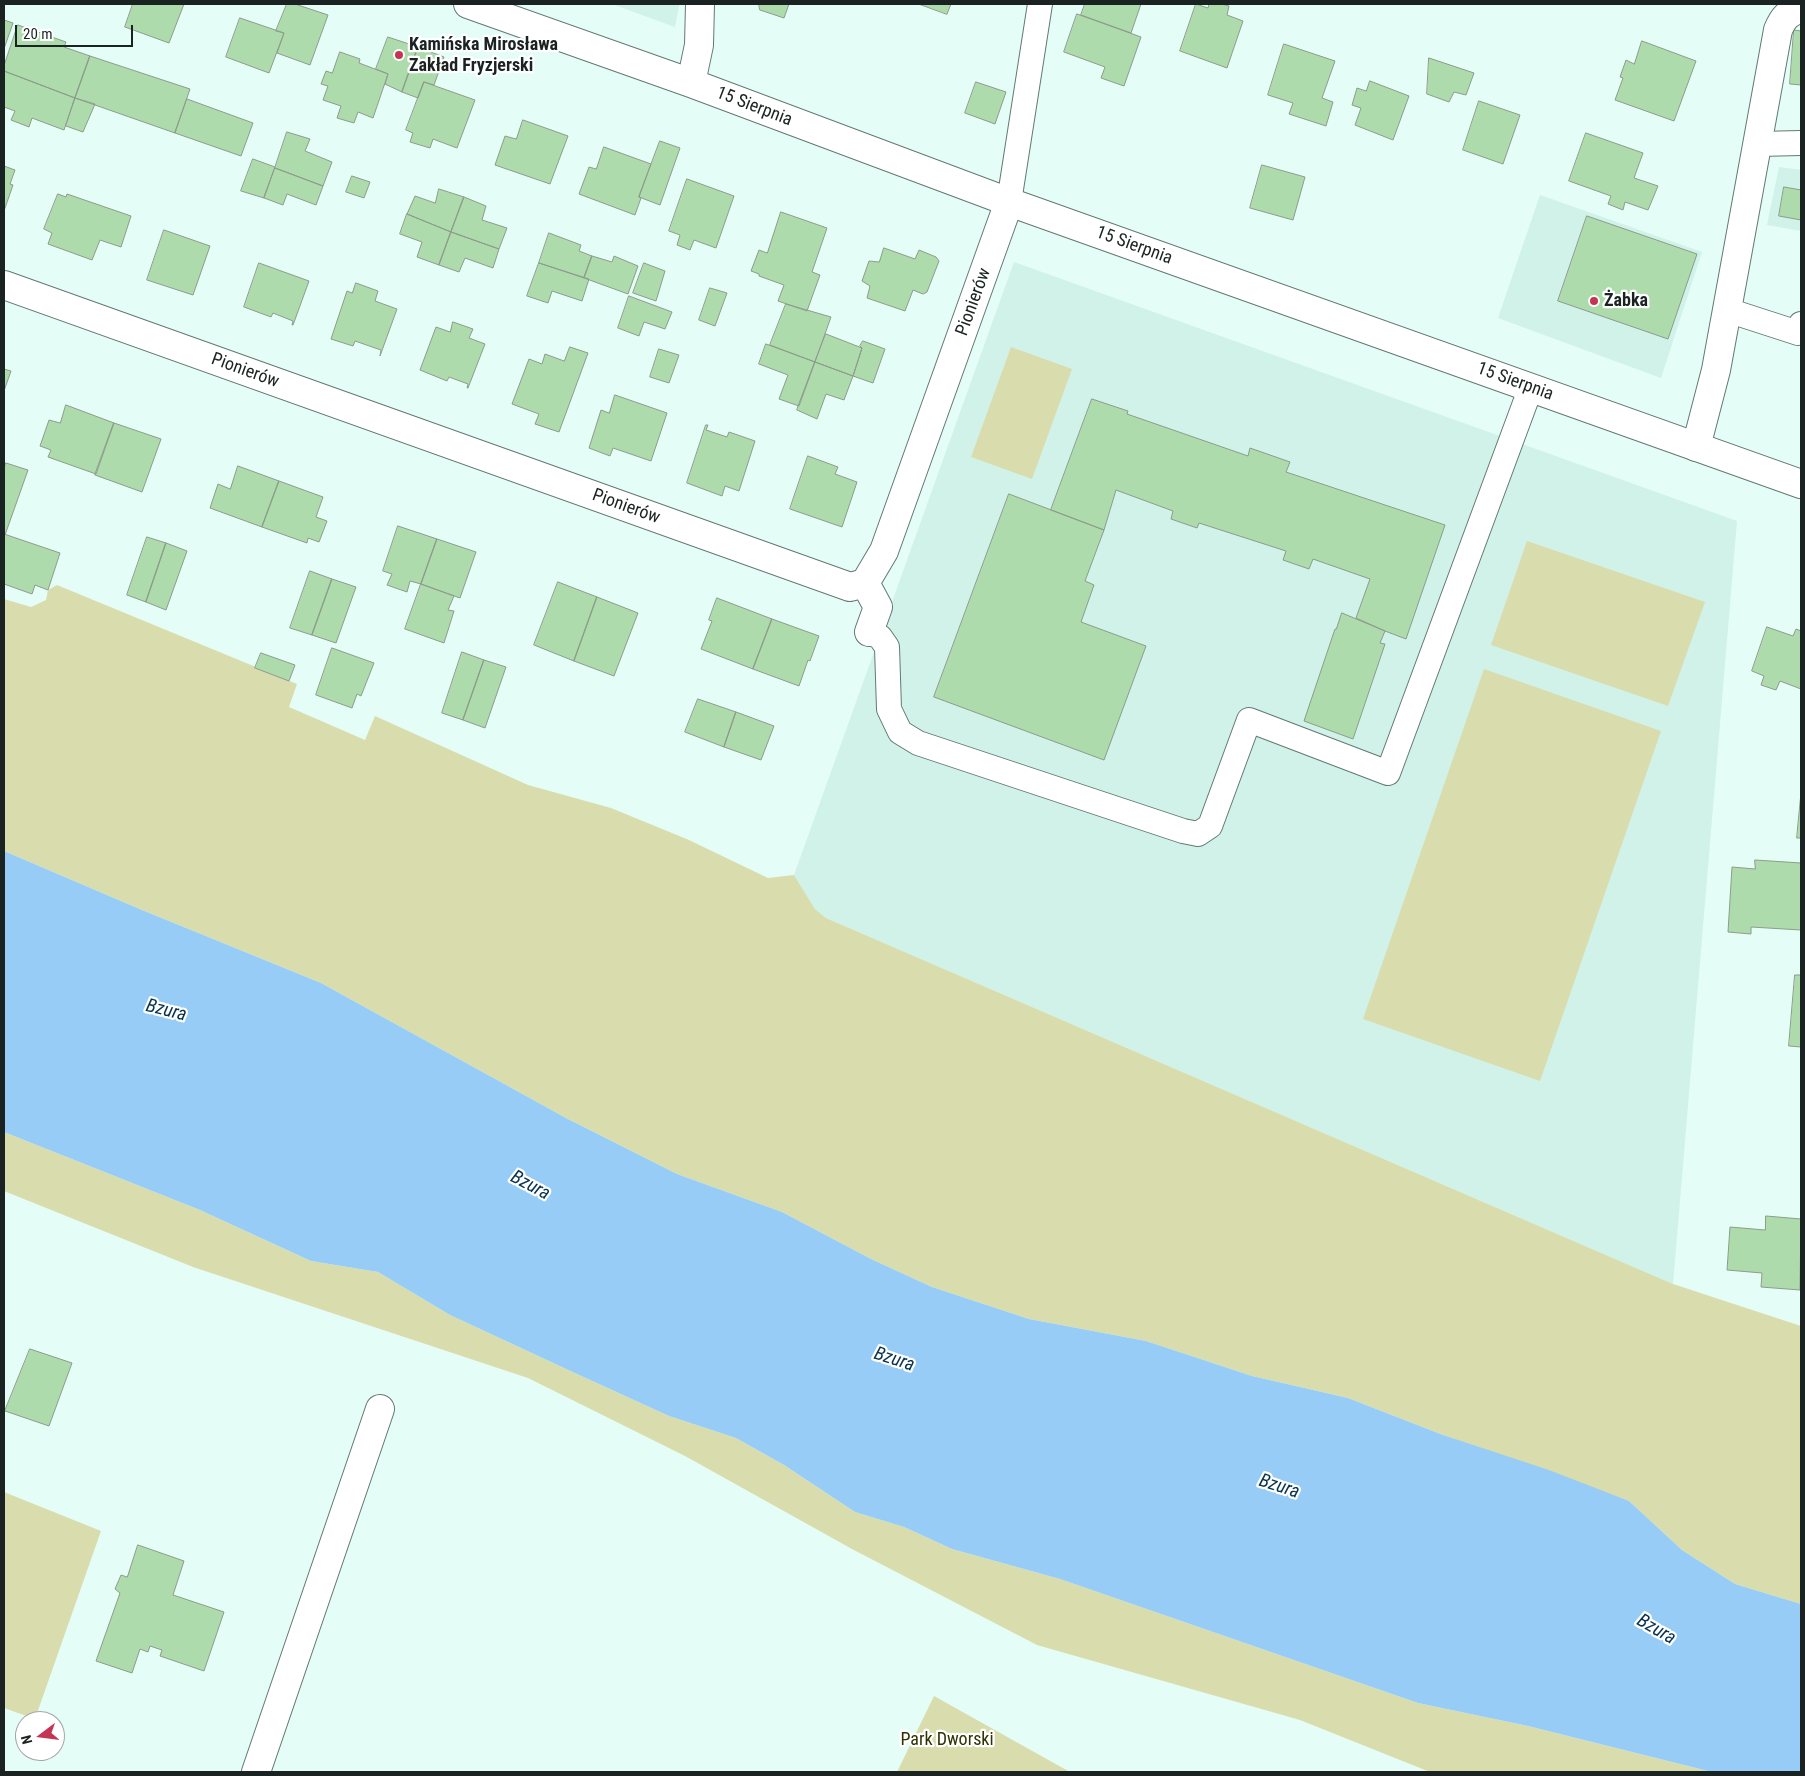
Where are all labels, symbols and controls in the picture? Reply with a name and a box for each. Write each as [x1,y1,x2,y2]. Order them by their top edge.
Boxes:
scale bar [18,15,135,47]
text: 20 m [23,25,53,43]
place label: Kamińska Mirosława Zakład Fryzjerski [409,34,558,76]
marker: Kamińska Mirosława Zakład Fryzjerski [393,49,405,61]
street label: 15 Sierpnia [713,83,795,131]
street label: 15 Sierpnia [1093,222,1175,270]
street label: Pionierów [952,265,996,339]
place label: Żabka [1604,290,1648,312]
marker: Żabka [1588,295,1600,307]
street label: Pionierów [208,349,282,393]
street label: 15 Sierpnia [1474,358,1556,406]
street label: Pionierów [589,485,663,529]
water label: Bzura [143,995,189,1027]
water label: Bzura [506,1166,554,1206]
water label: Bzura [871,1343,917,1377]
water label: Bzura [1256,1470,1302,1504]
water label: Bzura [1632,1610,1680,1650]
north arrow [15,1711,65,1761]
park label: Park Dworski [900,1729,994,1751]
text: N [18,1733,35,1746]

